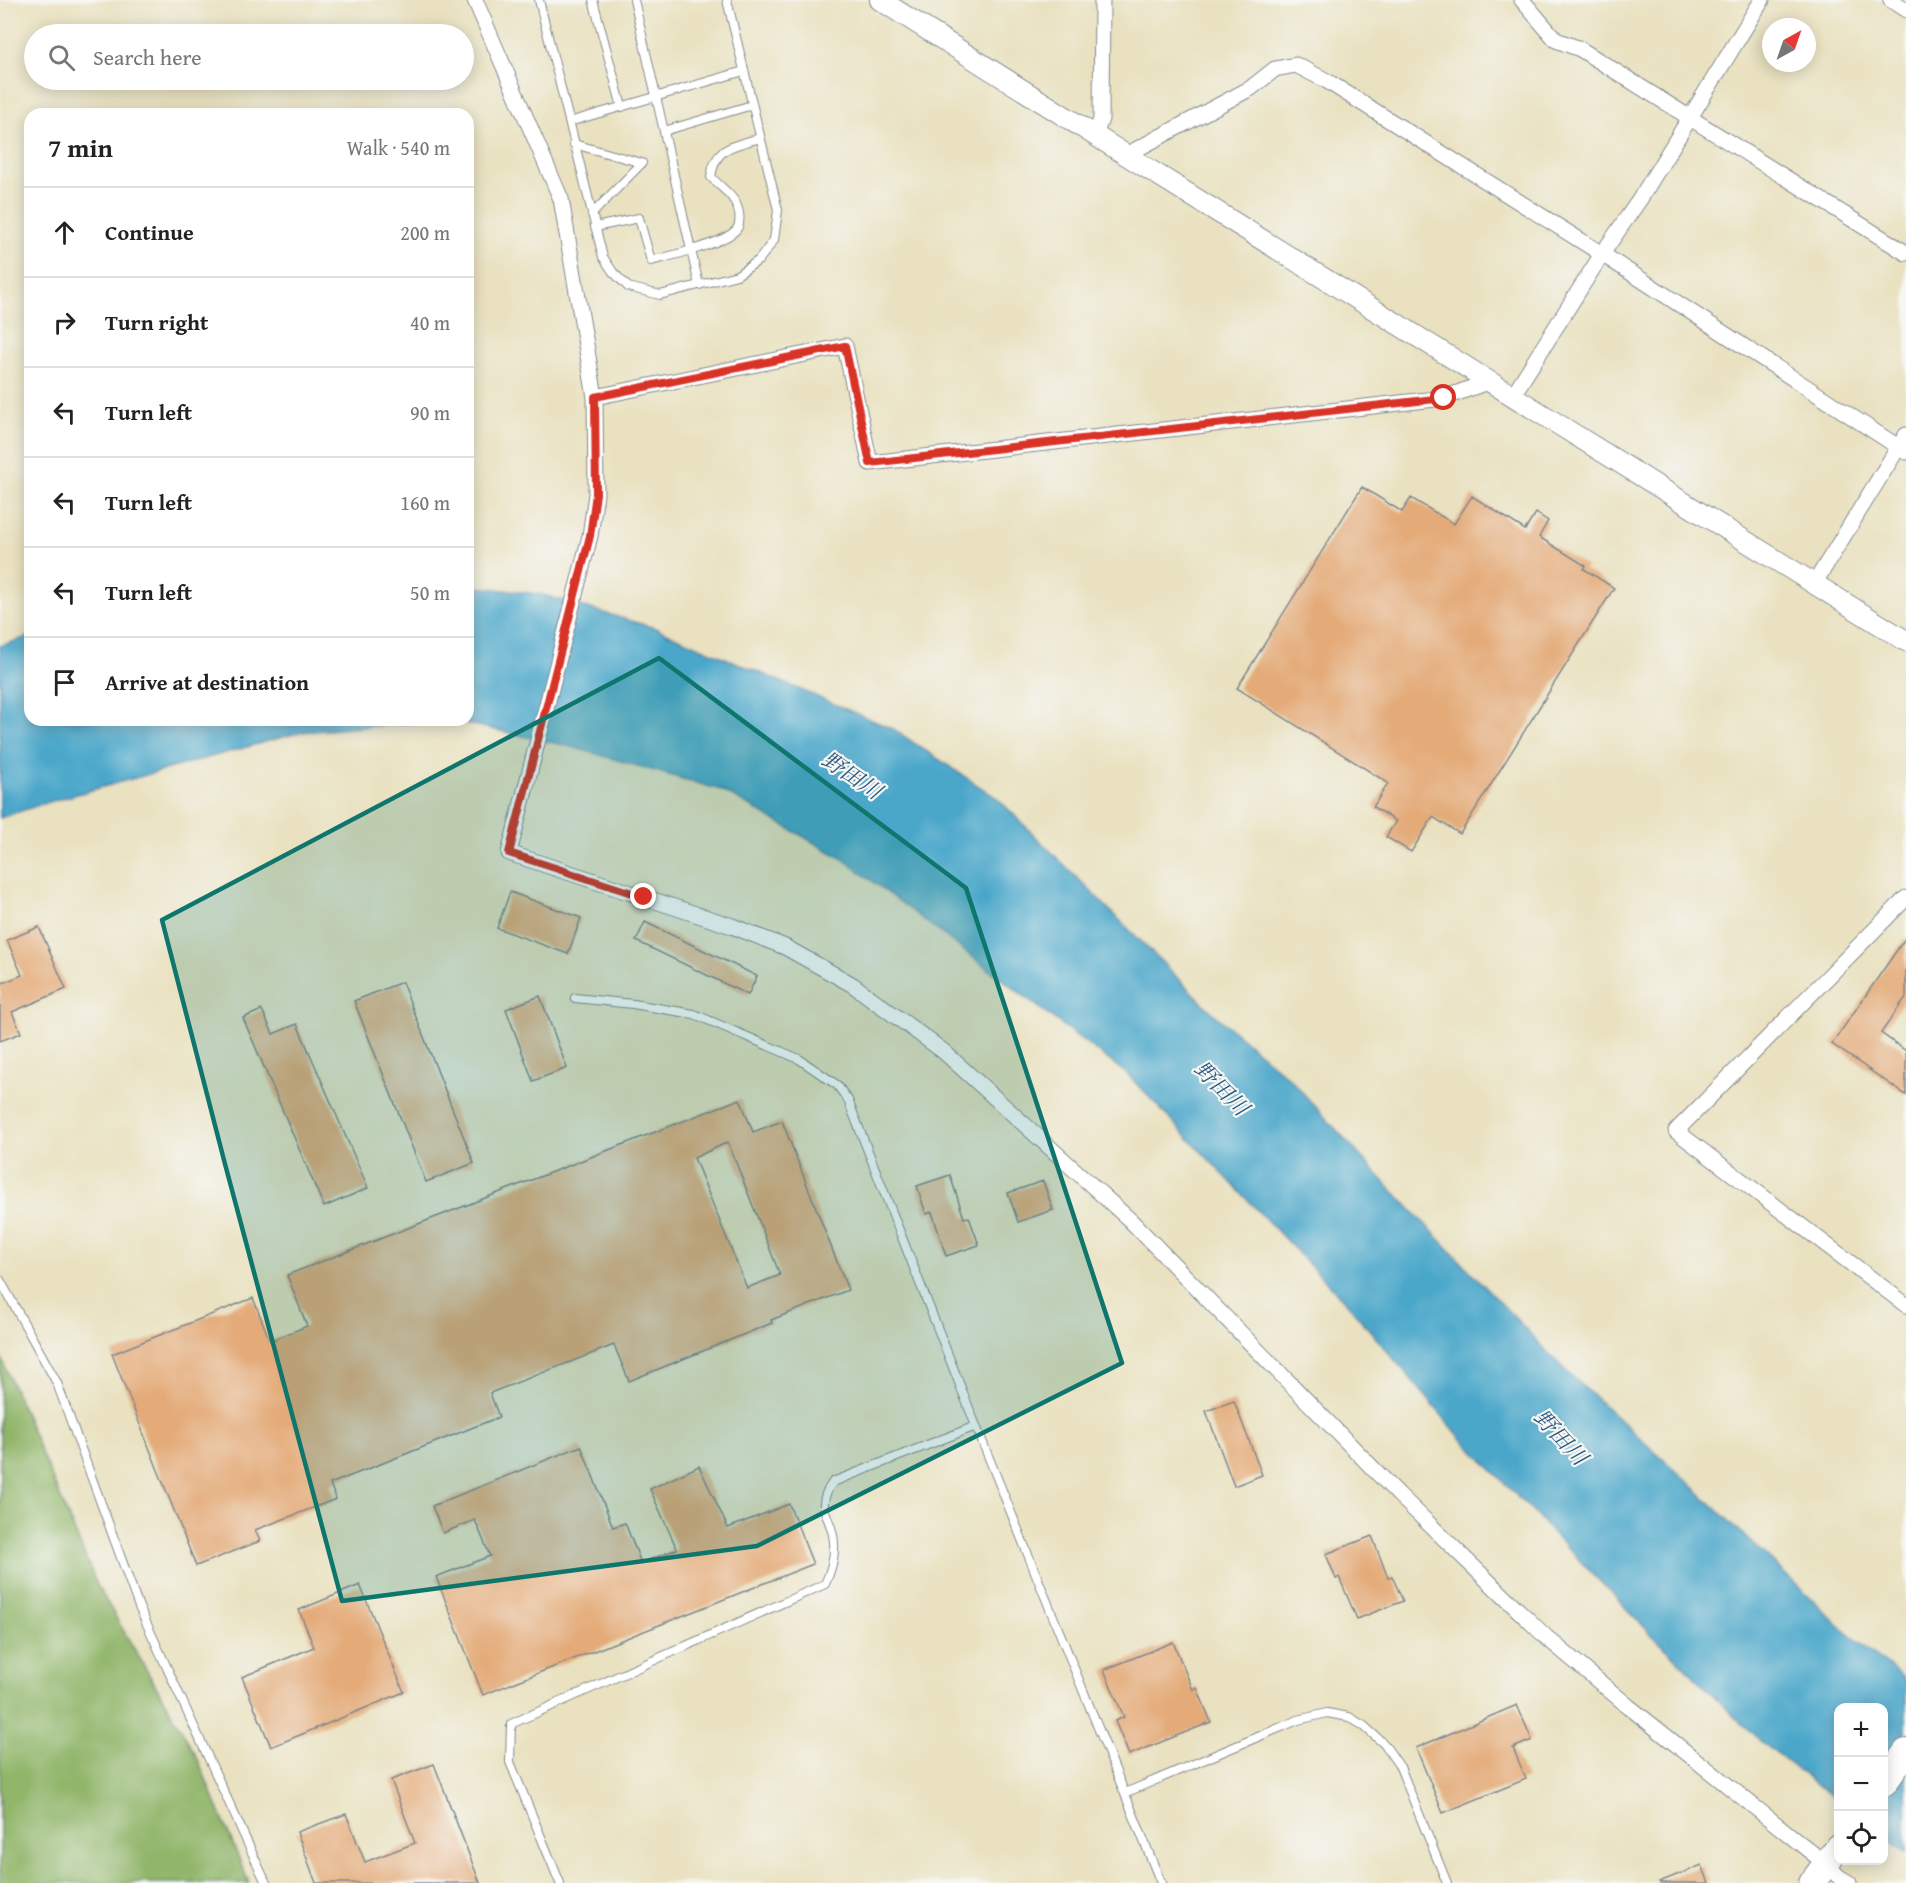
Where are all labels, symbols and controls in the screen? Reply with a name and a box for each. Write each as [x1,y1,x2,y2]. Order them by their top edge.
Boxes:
north arrow [1762,18,1816,72]
search box [24,24,474,90]
icon: search [45,41,78,74]
text: Search here [93,41,202,73]
text: 7 min [48,128,113,167]
text: Walk · 540 m [347,133,450,162]
icon: ahead [48,216,81,249]
text: Continue [105,216,194,248]
text: 200 m [400,218,450,247]
icon: right [48,306,81,339]
text: Turn right [105,306,208,338]
text: 40 m [410,308,450,337]
route start [1430,384,1456,410]
icon: left [48,396,81,429]
text: Turn left [105,396,192,428]
text: 90 m [410,398,450,427]
icon: left [48,486,81,519]
text: Turn left [105,486,192,518]
text: 160 m [400,488,450,517]
icon: left [48,576,81,609]
text: Turn left [105,576,192,608]
text: 50 m [410,578,450,607]
icon: arrive [48,666,81,699]
text: Arrive at destination [105,666,309,698]
water label: 野田川 [816,743,890,808]
route end [630,883,656,909]
water label: 野田川 [1187,1053,1258,1124]
water label: 野田川 [1527,1402,1597,1474]
map controls [1834,1703,1888,1865]
button: + [1834,1703,1888,1757]
button: − [1834,1757,1888,1811]
button: locate [1834,1811,1888,1865]

